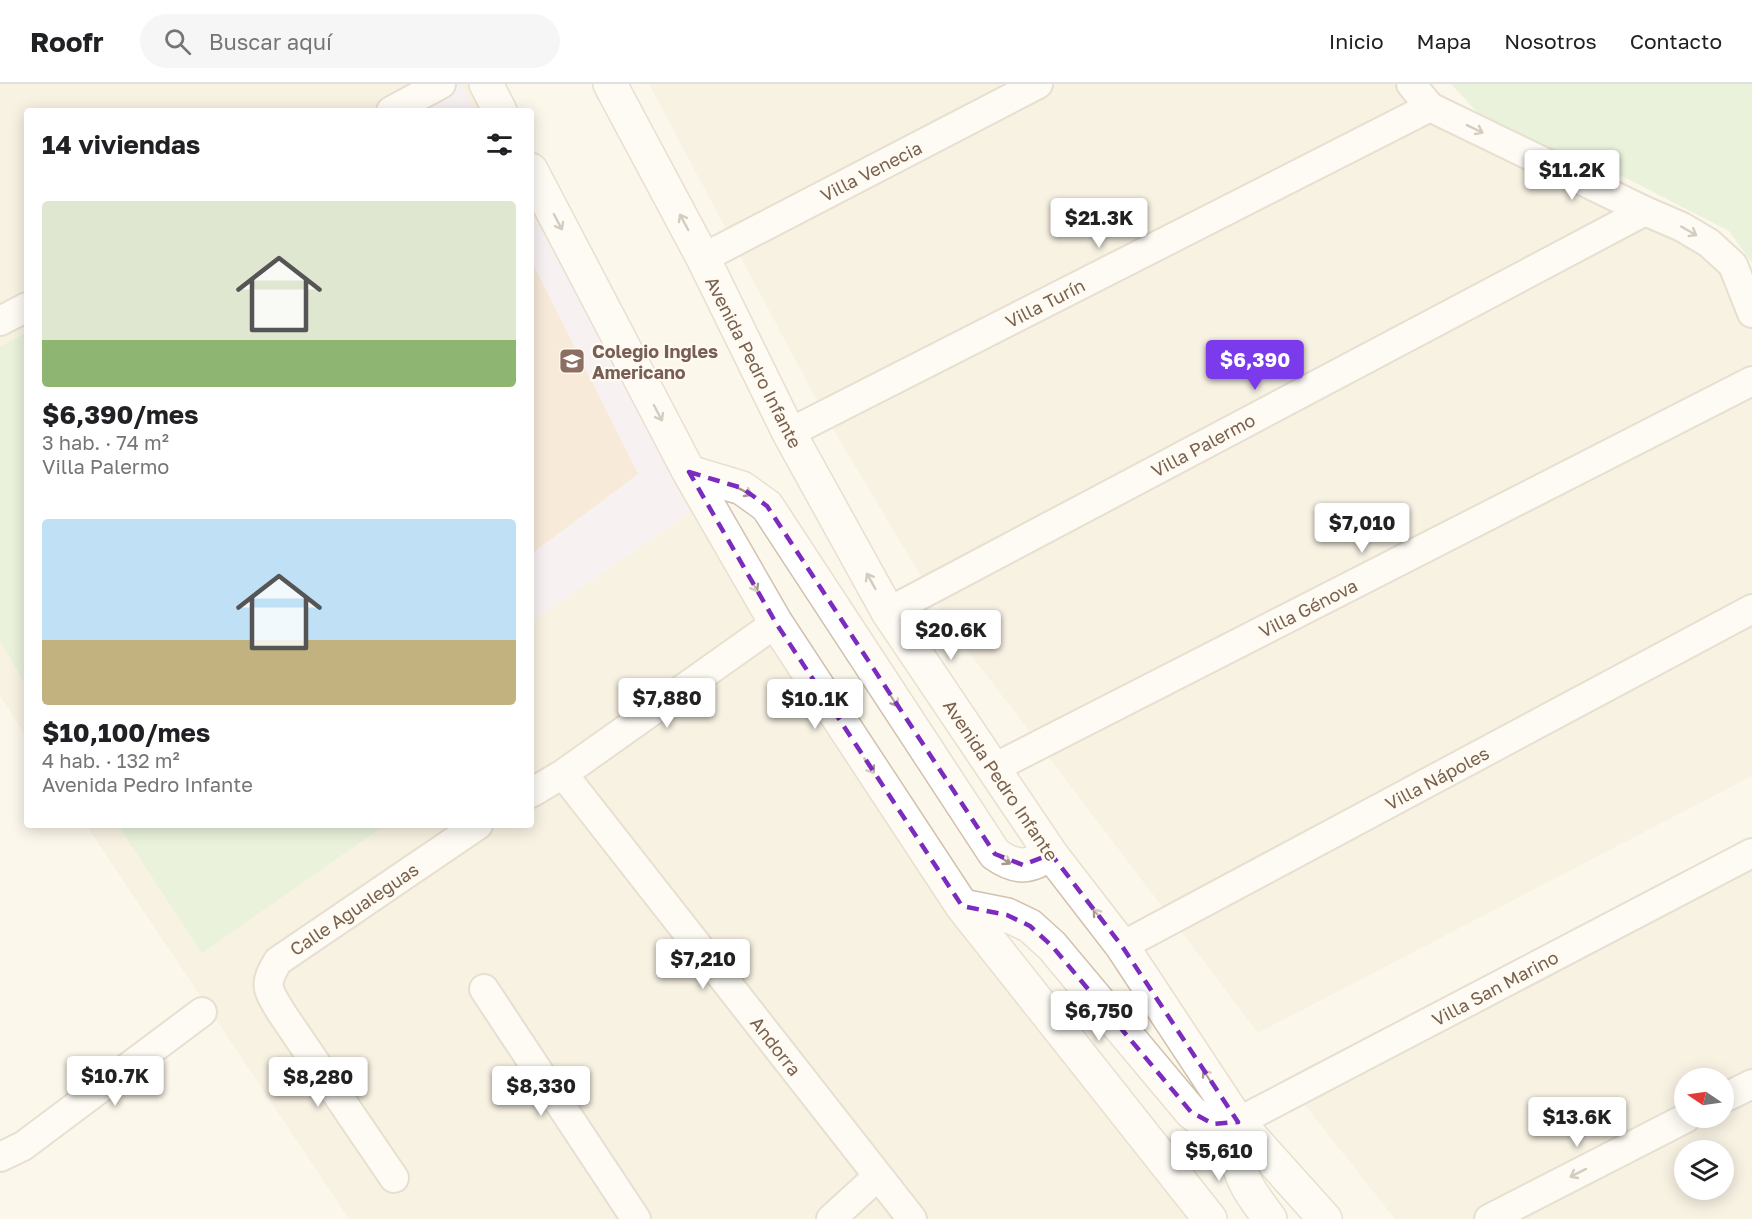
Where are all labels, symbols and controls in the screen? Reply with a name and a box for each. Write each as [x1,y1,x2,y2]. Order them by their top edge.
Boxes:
search box [140,14,560,68]
text: Roofr [30,25,104,58]
icon: search [161,25,194,58]
text: Buscar aquí [209,28,332,55]
text: Inicio [1329,28,1384,54]
text: Mapa [1417,28,1471,54]
text: Nosotros [1504,28,1597,54]
text: Contacto [1630,28,1722,54]
one-way arrow [1466,123,1484,135]
icon: filters [483,128,516,161]
text: 14 viviendas [42,129,200,160]
street label: Villa Venecia [817,136,925,206]
pin: $11.2K [1523,150,1621,201]
text: $11.2K [1538,157,1606,181]
pin: $21.3K [1050,198,1148,249]
text: $21.3K [1065,205,1134,229]
one-way arrow [553,212,564,230]
one-way arrow [678,214,689,232]
one-way arrow [1680,225,1697,237]
icon: home [225,240,333,348]
street label: Avenida Pedro Infante [701,273,807,451]
street label: Villa Turín [1002,274,1088,332]
place label: Colegio Ingles Americano [592,340,718,383]
pin: $6,390 [1206,340,1304,391]
school or university icon: Colegio Ingles Americano [557,346,587,376]
text: $6,390 [1220,347,1290,371]
text: $6,390/mes [42,399,199,430]
one-way arrow [652,404,664,421]
street label: Villa Palermo [1147,408,1259,482]
text: 3 hab. · 74 m² [42,430,169,454]
text: Villa Palermo [42,454,169,478]
one-way arrow [735,486,753,497]
pin: $7,010 [1313,503,1411,554]
text: $7,010 [1329,510,1396,534]
icon: home [225,558,333,666]
one-way arrow [865,573,876,591]
one-way arrow [748,574,759,592]
street label: Villa Génova [1255,574,1361,642]
pin: $20.6K [902,610,1000,661]
text: $20.6K [915,617,987,641]
pin: $7,880 [618,678,716,729]
pin: $10.1K [766,679,864,730]
text: $7,880 [632,685,702,709]
text: $10.1K [781,686,849,710]
one-way arrow [887,690,899,707]
street label: Avenida Pedro Infante [939,695,1063,865]
text: $10,100/mes [42,717,210,748]
street label: Villa Nápoles [1381,741,1493,815]
text: 4 hab. · 132 m² [42,748,180,772]
one-way arrow [863,757,875,773]
text: Avenida Pedro Infante [42,772,253,796]
one-way arrow [995,852,1012,865]
street label: Calle Agualeguas [286,858,422,960]
one-way arrow [1092,908,1105,924]
pin: $7,210 [654,939,752,990]
street label: Villa San Marino [1428,945,1562,1031]
text: $7,210 [670,946,736,970]
pin: $6,750 [1050,991,1148,1042]
text: $6,750 [1065,998,1133,1022]
street label: Andorra [746,1012,806,1080]
pin: $10.7K [66,1056,164,1107]
pin: $8,280 [269,1057,367,1108]
text: $10.7K [81,1063,149,1087]
text: $8,280 [283,1064,353,1088]
pin: $8,330 [492,1066,590,1117]
north arrow [1674,1068,1734,1128]
map controls [1674,1068,1734,1200]
one-way arrow [1202,1069,1214,1086]
text: $8,330 [506,1073,576,1097]
pin: $13.6K [1528,1097,1626,1148]
text: $13.6K [1542,1104,1612,1128]
pin: $5,610 [1170,1131,1268,1182]
text: $5,610 [1185,1138,1253,1162]
button: layers [1674,1140,1734,1200]
one-way arrow [1570,1167,1587,1179]

